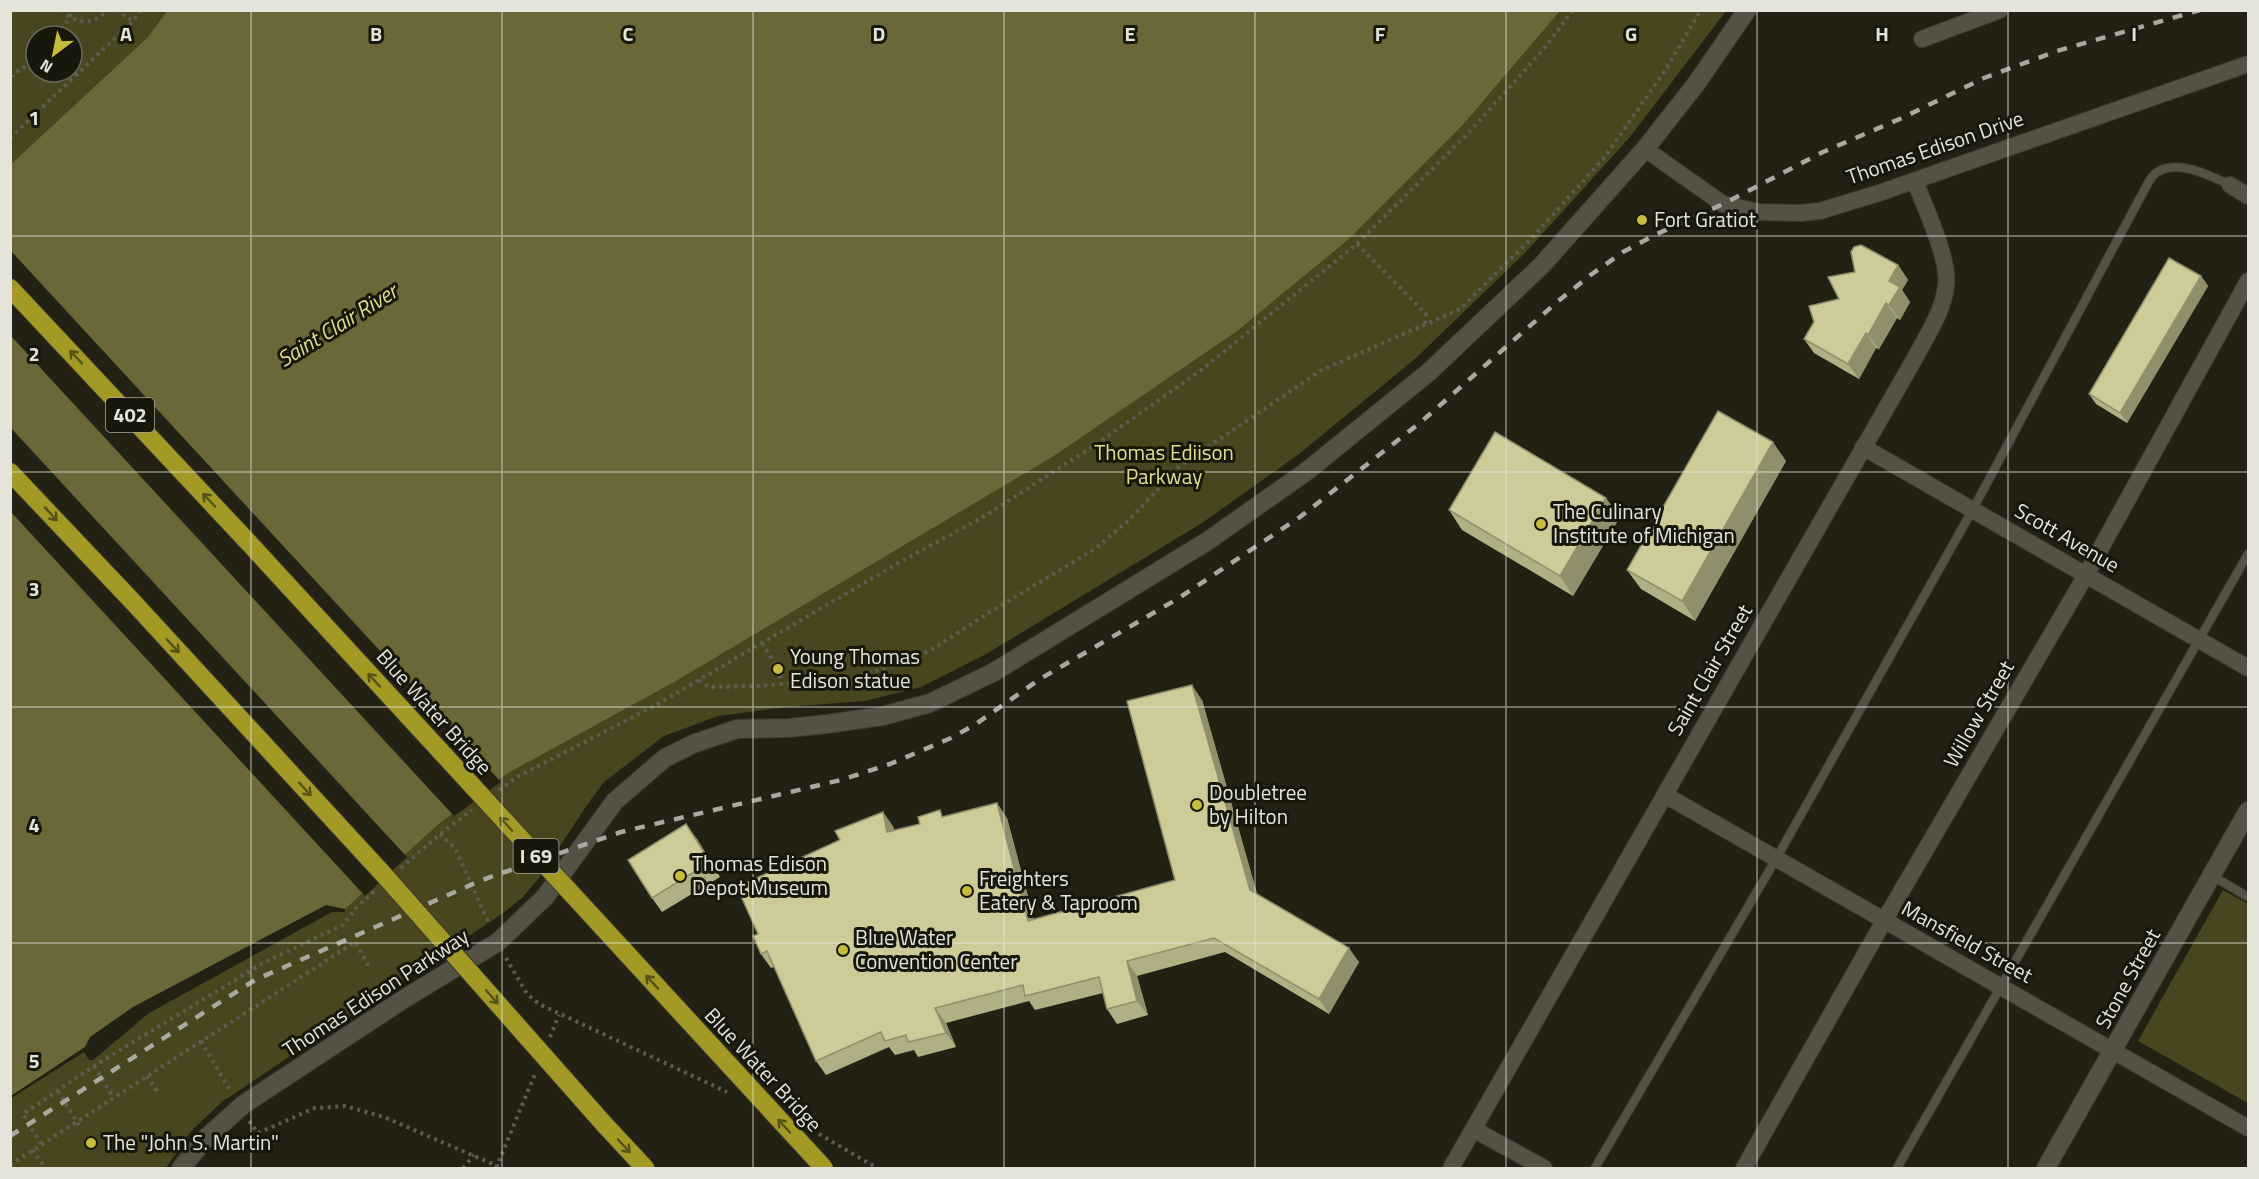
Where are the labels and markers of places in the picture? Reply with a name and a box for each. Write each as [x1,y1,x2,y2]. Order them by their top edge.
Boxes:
place label: Fort Gratiot [1654,203,1757,235]
marker: Fort Gratiot [1635,213,1649,227]
place label: The Culinary Institute of Michigan [1553,495,1735,551]
marker: The Culinary Institute of Michigan [1534,517,1548,531]
place label: Young Thomas Edison statue [790,640,920,696]
marker: Young Thomas Edison statue [771,662,785,676]
place label: Doubletree by Hilton [1209,776,1307,832]
marker: Doubletree by Hilton [1190,798,1204,812]
place label: Thomas Edison Depot Museum [692,847,828,903]
place label: Freighters Eatery & Taproom [979,862,1138,918]
marker: Thomas Edison Depot Museum [673,869,687,883]
marker: Freighters Eatery & Taproom [960,884,974,898]
place label: Blue Water Convention Center [855,921,1017,977]
marker: Blue Water Convention Center [836,943,850,957]
place label: The "John S. Martin" [103,1126,279,1158]
marker: The "John S. Martin" [84,1136,98,1150]

